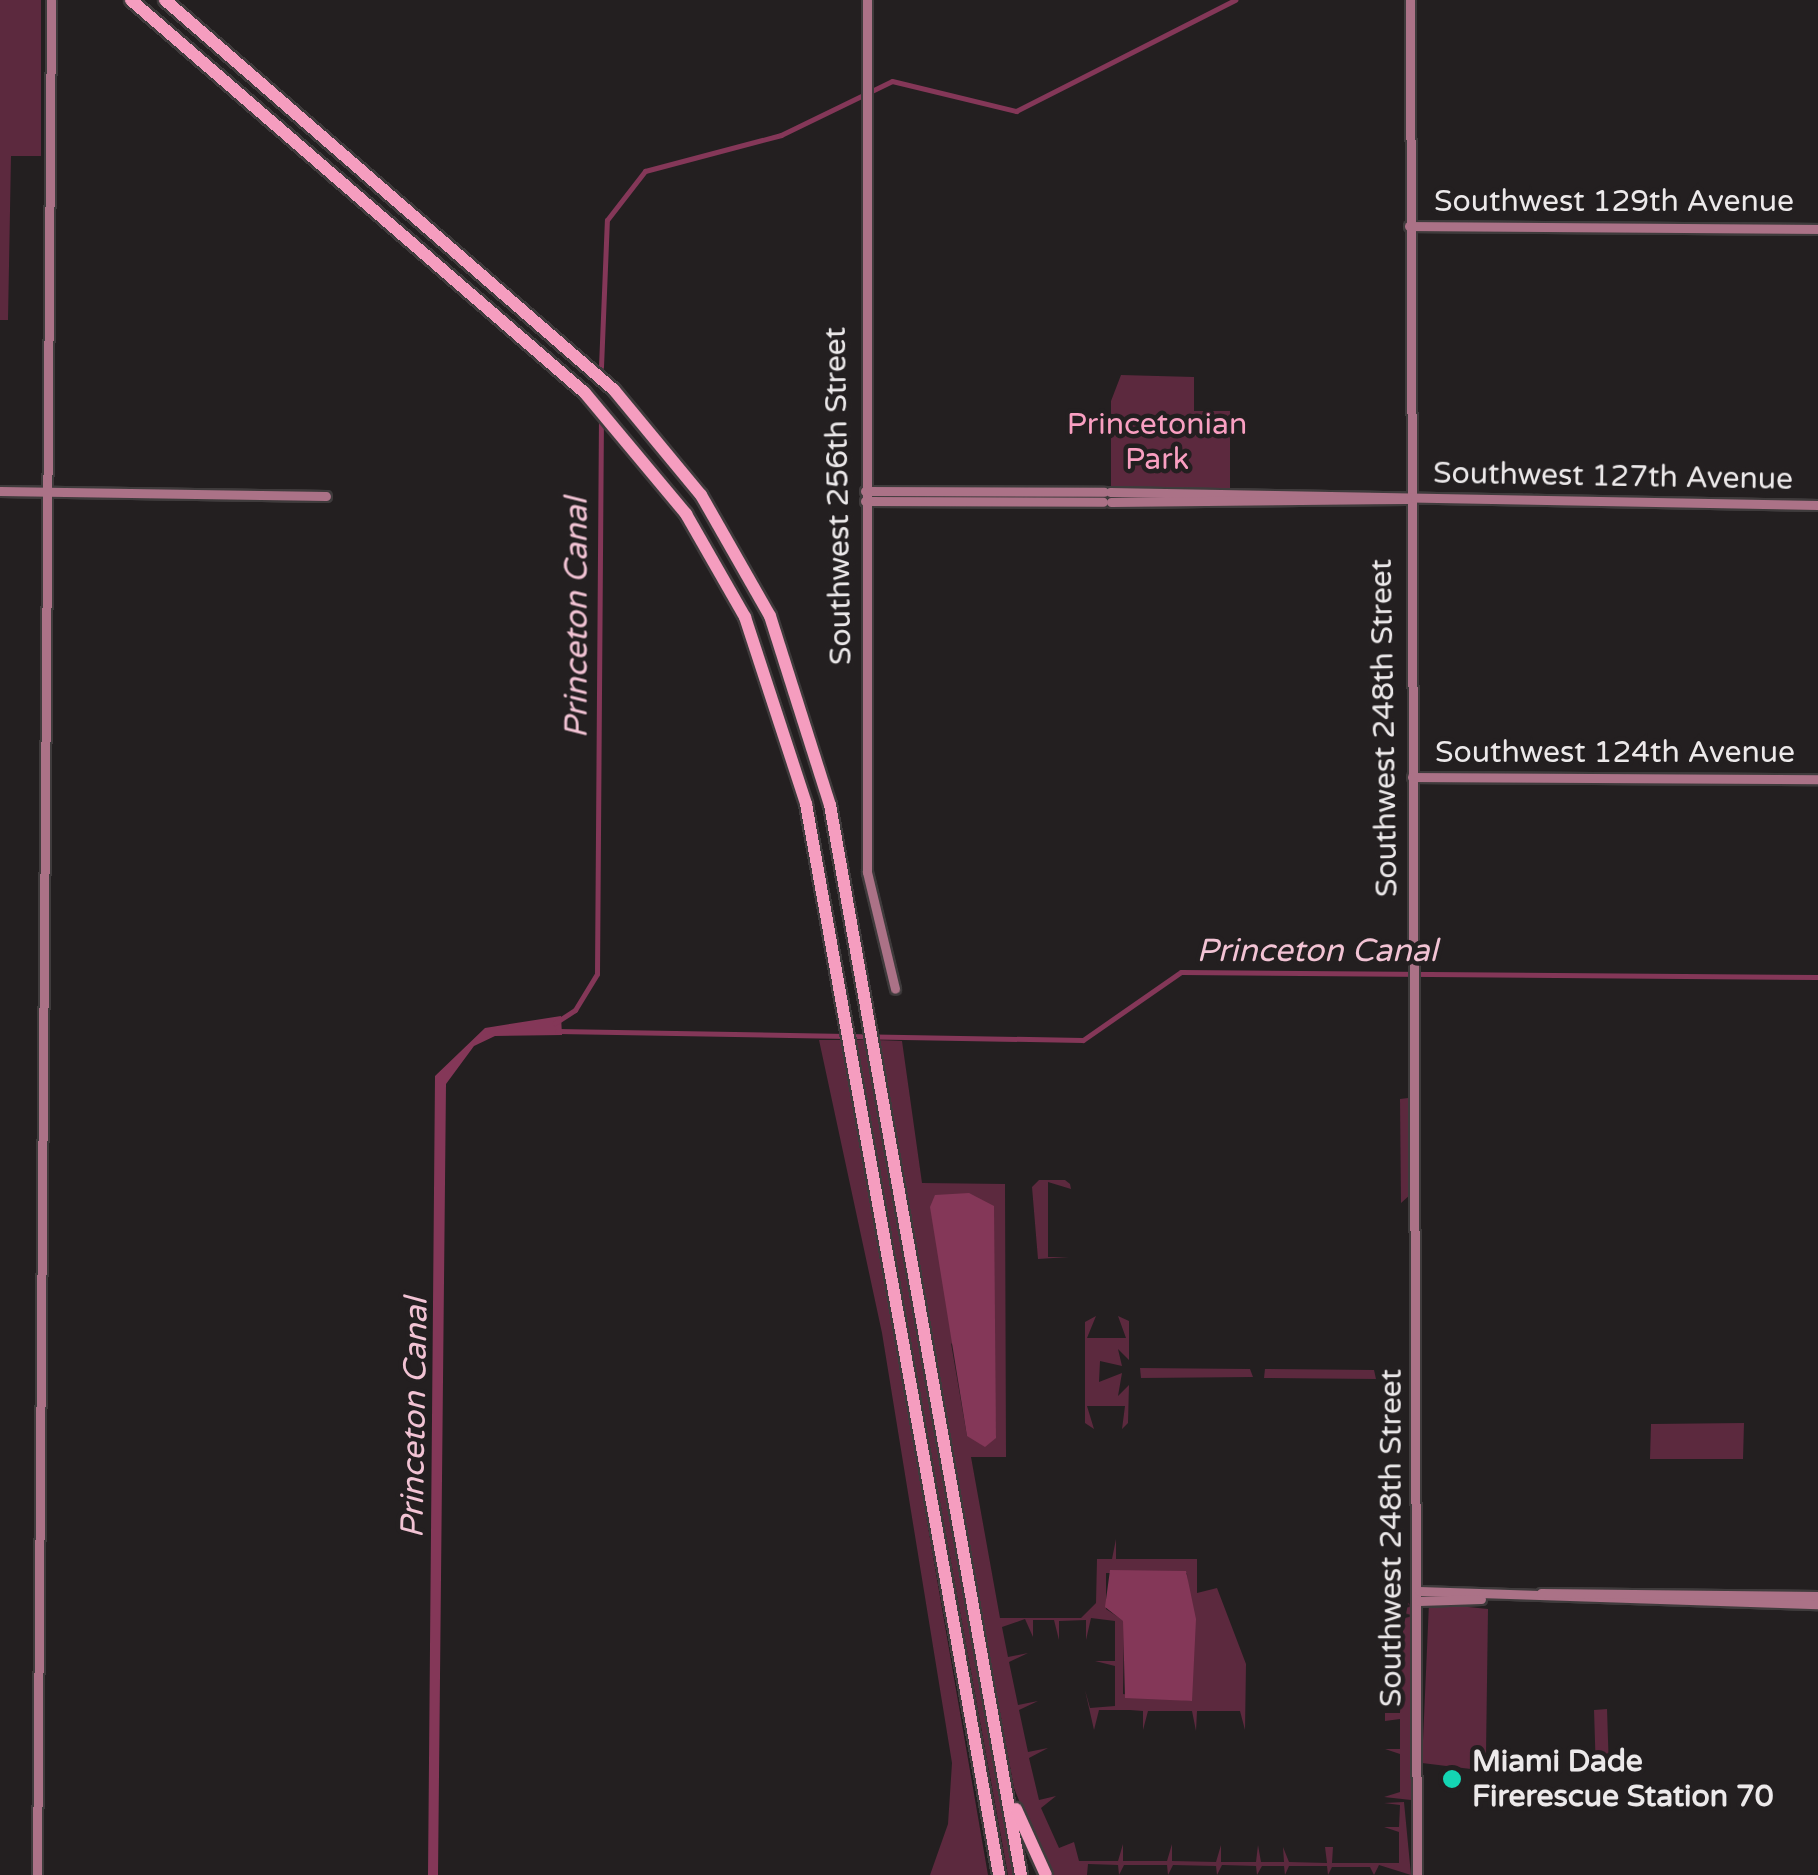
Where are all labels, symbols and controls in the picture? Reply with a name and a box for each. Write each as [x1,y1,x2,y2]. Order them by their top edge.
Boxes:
street label: Southwest 129th Avenue [1434,184,1794,220]
street label: Southwest 256th Street [818,327,860,665]
park label: Princetonian Park [1067,407,1247,478]
street label: Southwest 127th Avenue [1433,456,1793,498]
water label: Princeton Canal [558,498,596,738]
street label: Southwest 248th Street [1364,559,1406,897]
street label: Southwest 124th Avenue [1435,735,1795,771]
water label: Princeton Canal [1197,932,1437,970]
water label: Princeton Canal [394,1297,436,1539]
street label: Southwest 248th Street [1374,1369,1410,1707]
place label: Miami Dade Firerescue Station 70 [1472,1744,1774,1814]
marker: Miami Dade Firerescue Station 70 [1441,1768,1463,1790]

